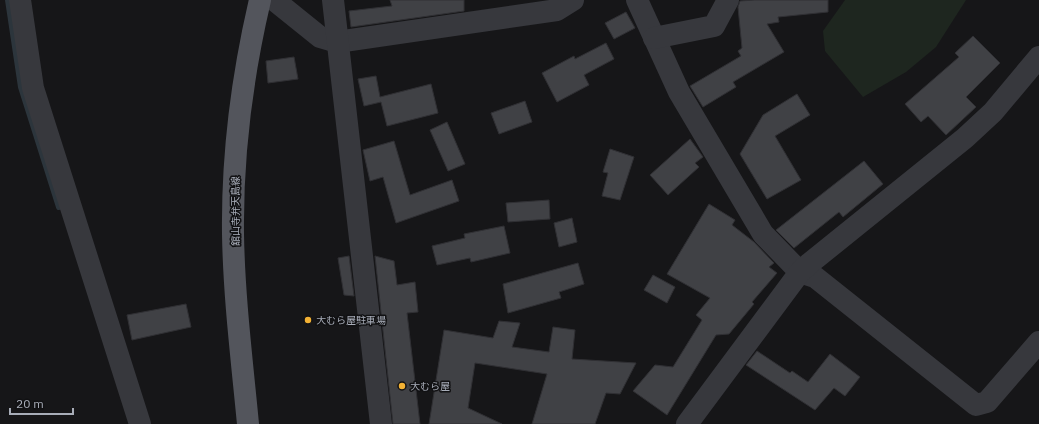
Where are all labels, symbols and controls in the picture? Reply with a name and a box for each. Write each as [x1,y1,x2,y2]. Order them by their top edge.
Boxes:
street label: 舘山寺弁天島線 [229,176,242,246]
place label: 大むら屋駐車場 [316,314,386,327]
marker: 大むら屋駐車場 [303,315,313,325]
place label: 大むら屋 [410,380,450,393]
marker: 大むら屋 [397,381,407,391]
scale bar [10,390,73,416]
text: 20 m [16,396,44,411]

